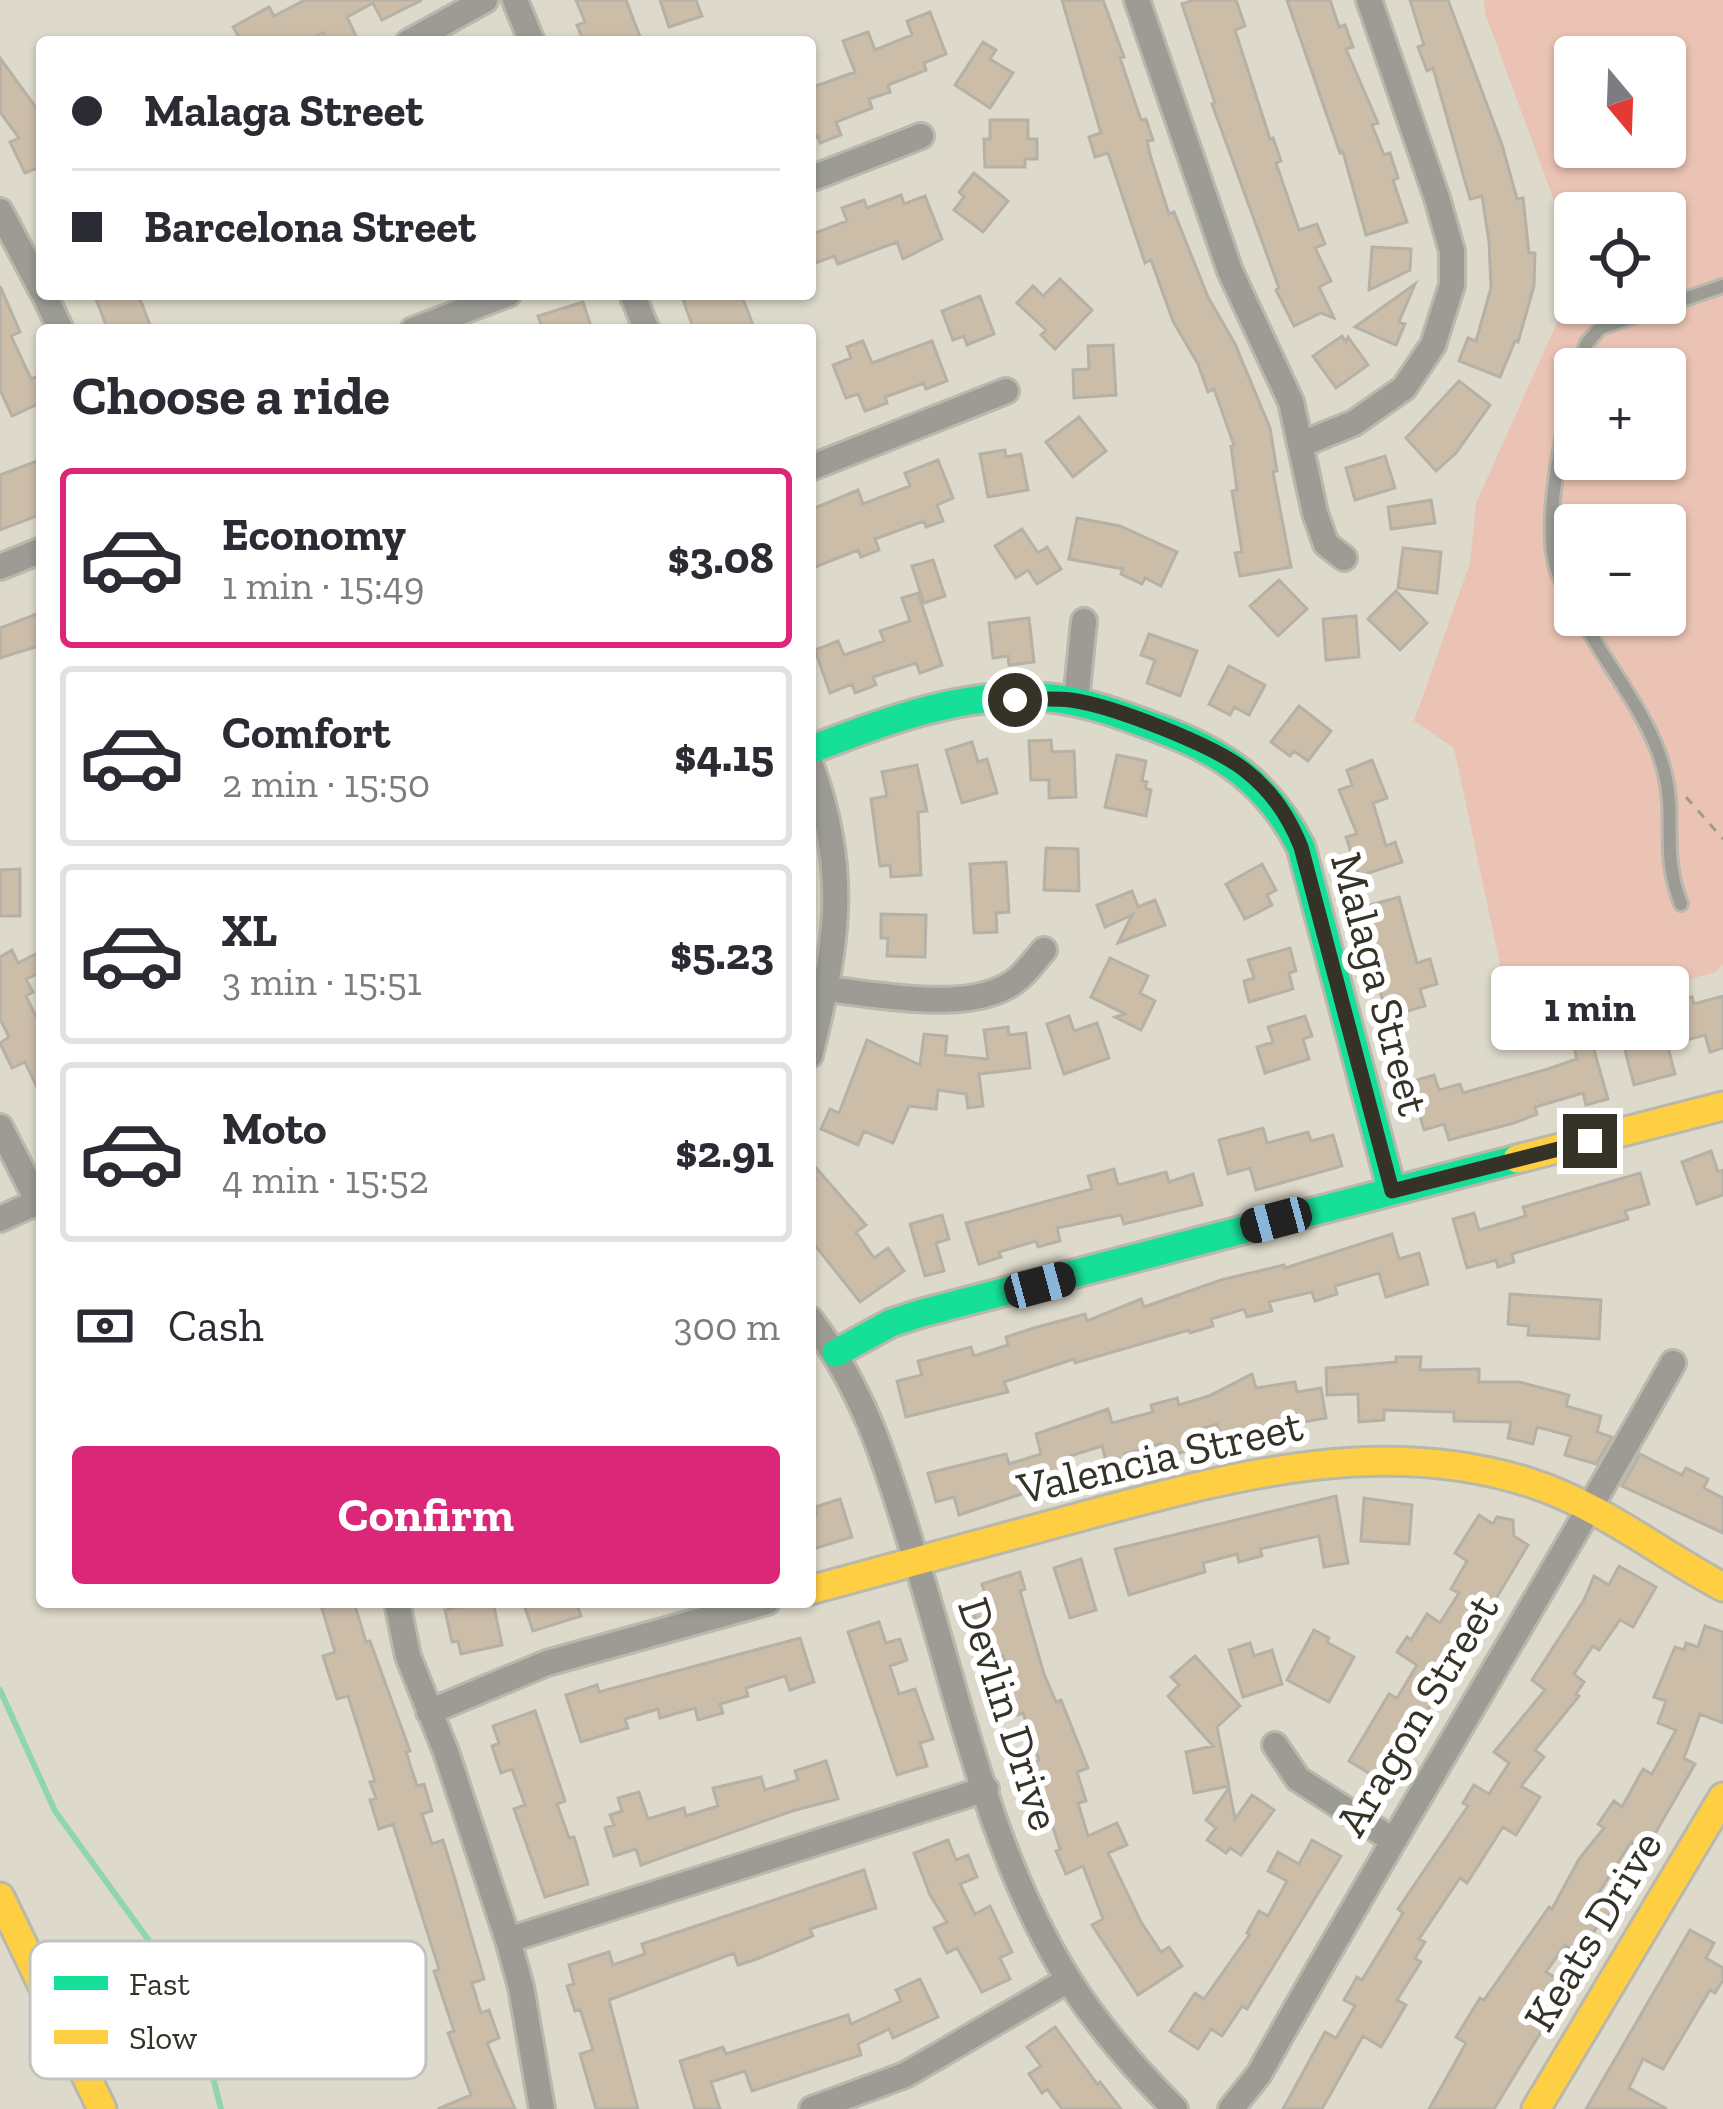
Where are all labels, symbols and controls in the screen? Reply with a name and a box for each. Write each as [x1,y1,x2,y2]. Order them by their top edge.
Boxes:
north arrow [1554,36,1686,168]
map controls [1554,36,1686,636]
text: Malaga Street [144,84,423,138]
button: locate [1554,192,1686,324]
text: Barcelona Street [144,200,476,254]
button: + [1554,348,1686,480]
text: Choose a ride [72,363,390,428]
icon: car [78,504,186,612]
button: − [1554,504,1686,636]
text: Economy [222,508,406,562]
text: $3.08 [667,531,774,585]
text: 1 min · 15:49 [222,562,425,609]
route start [988,673,1042,727]
icon: car [78,702,186,810]
text: Comfort [222,706,390,760]
text: $4.15 [674,729,774,783]
text: 2 min · 15:50 [222,760,430,807]
street label: Malaga Street [1319,847,1441,1122]
icon: car [78,900,186,1008]
text: XL [222,904,277,958]
text: $5.23 [670,927,774,981]
text: 3 min · 15:51 [222,958,422,1005]
callout: 1 min [1491,967,1689,1051]
text: 1 min [1544,984,1636,1031]
icon: car [78,1098,186,1206]
text: Moto [222,1102,327,1156]
route end [1563,1114,1617,1168]
text: $2.91 [675,1125,774,1179]
text: 4 min · 15:52 [222,1156,429,1203]
car [1237,1193,1315,1247]
car [1001,1258,1079,1312]
icon: cash [72,1293,138,1359]
text: Cash [168,1299,264,1353]
text: 300 m [673,1303,780,1350]
street label: Valencia Street [1011,1398,1308,1516]
button: Confirm [72,1446,780,1584]
street label: Aragon Street [1324,1584,1510,1846]
street label: Devlin Drive [946,1591,1072,1837]
street label: Keats Drive [1512,1821,1674,2041]
legend [30,1941,426,2079]
text: Fast [129,1964,190,2003]
text: Slow [129,2018,197,2057]

